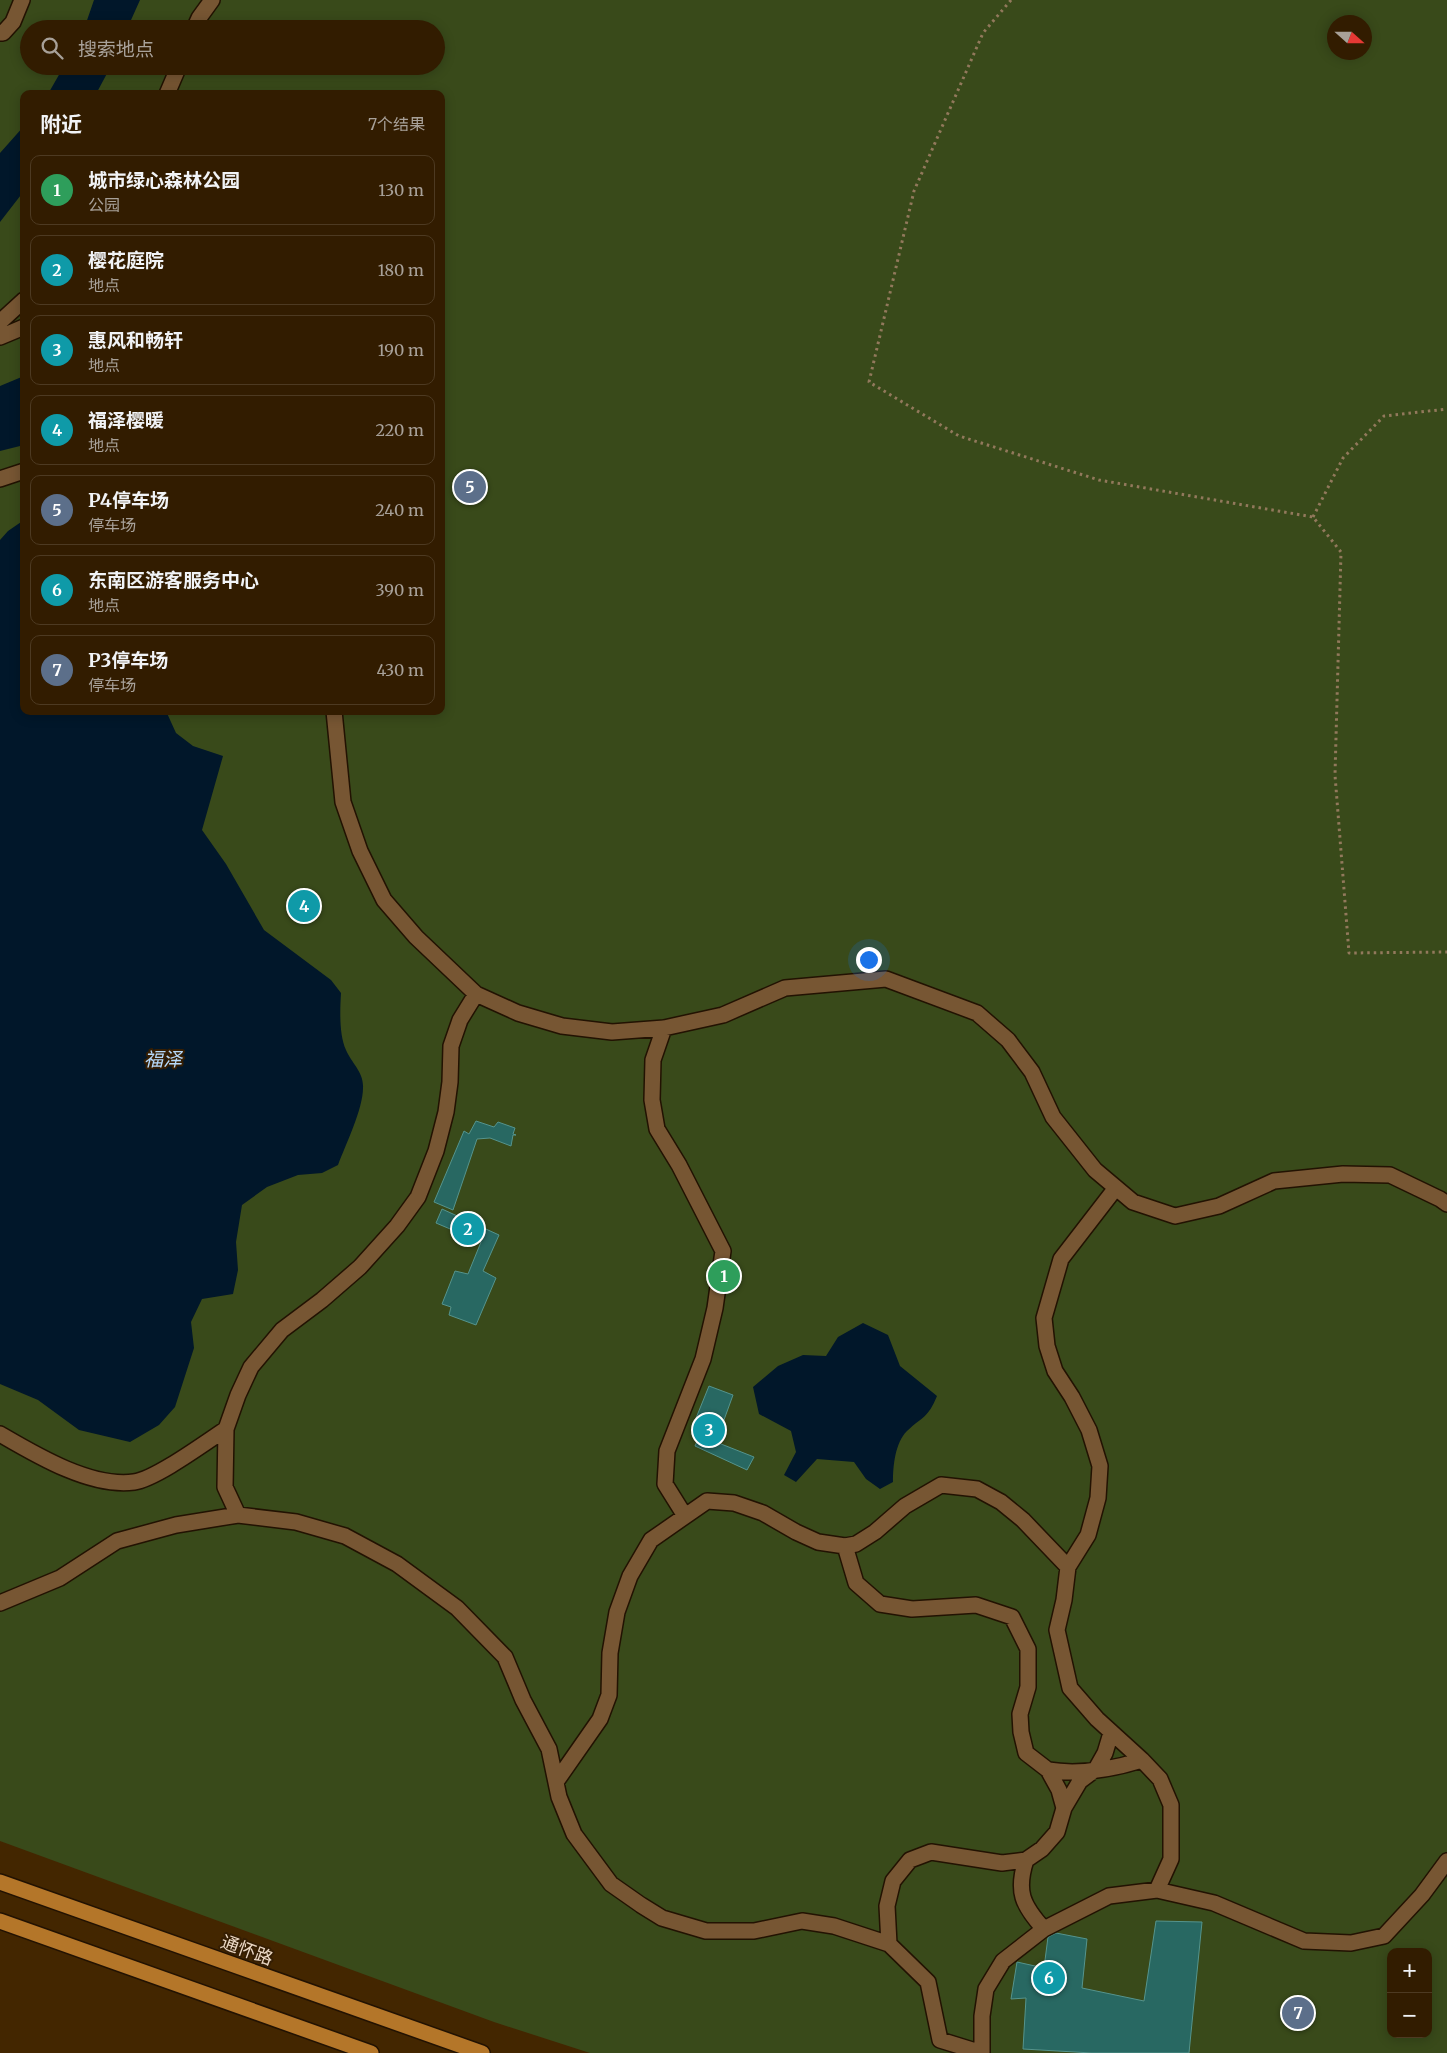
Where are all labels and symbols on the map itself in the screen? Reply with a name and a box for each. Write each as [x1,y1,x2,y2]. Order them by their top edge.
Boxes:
north arrow [1327,15,1372,60]
pin: 5 [454,468,486,506]
pin: 4 [288,887,320,925]
your location [856,947,882,973]
water label: 福泽 [144,1047,184,1071]
pin: 2 [452,1210,484,1248]
pin: 1 [708,1257,740,1295]
pin: 3 [693,1411,725,1449]
street label: 通怀路 [218,1930,276,1970]
pin: 6 [1033,1959,1065,1997]
pin: 7 [1282,1994,1314,2032]

